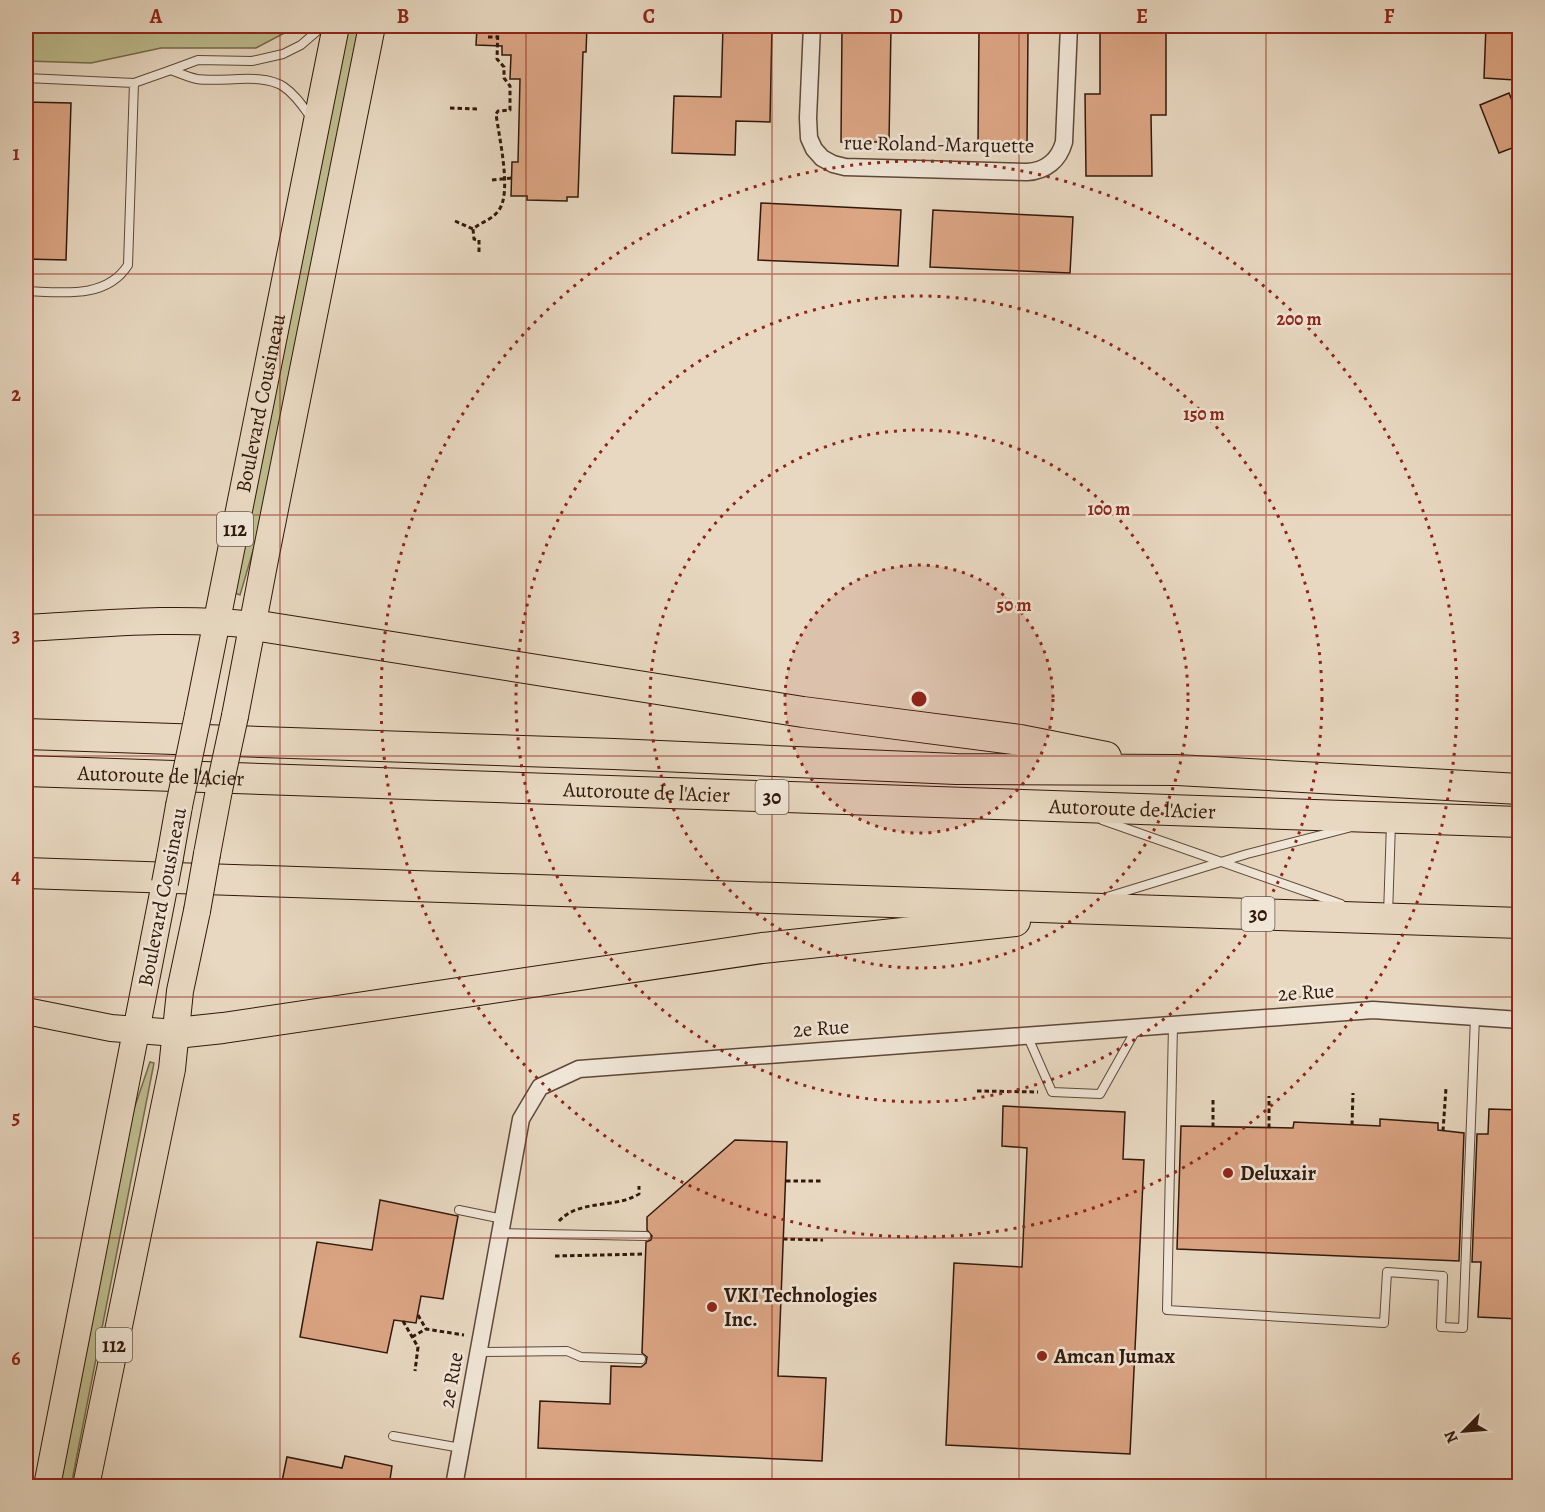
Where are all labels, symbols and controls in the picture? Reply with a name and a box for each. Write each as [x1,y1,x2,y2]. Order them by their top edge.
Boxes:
text: A [149,3,163,30]
text: B [397,3,409,30]
text: C [643,3,655,30]
text: D [889,3,903,30]
text: E [1136,3,1148,30]
text: F [1384,3,1395,30]
street label: rue Roland-Marquette [843,128,1035,160]
text: 1 [12,140,20,167]
text: 200 m [1276,307,1322,331]
street label: Boulevard Cousineau [229,311,292,495]
text: 2 [11,381,21,408]
text: 150 m [1183,402,1225,426]
text: 100 m [1088,497,1130,521]
road number: 112 [217,512,253,546]
text: 50 m [997,593,1031,617]
text: 3 [12,622,20,649]
centre of rings [909,689,929,709]
street label: Autoroute de l'Acier [76,759,245,792]
street label: Autoroute de l'Acier [562,775,730,809]
road number: 30 [756,780,788,814]
street label: Autoroute de l'Acier [1048,792,1216,826]
street label: Boulevard Cousineau [131,805,193,989]
text: 4 [11,863,21,890]
road number: 30 [1242,897,1274,931]
street label: 2e Rue [1277,976,1335,1008]
street label: 2e Rue [792,1012,850,1044]
text: 5 [12,1104,20,1131]
place label: Deluxair [1240,1159,1316,1187]
marker: Deluxair [1221,1166,1235,1180]
place label: VKI Technologies Inc. [723,1281,877,1333]
marker: VKI Technologies Inc. [705,1300,719,1314]
road number: 112 [96,1328,132,1362]
place label: Amcan Jumax [1053,1342,1175,1370]
text: 6 [11,1345,21,1372]
marker: Amcan Jumax [1035,1349,1049,1363]
street label: 2e Rue [432,1350,470,1410]
north arrow [1434,1401,1494,1461]
text: N [1439,1427,1464,1447]

